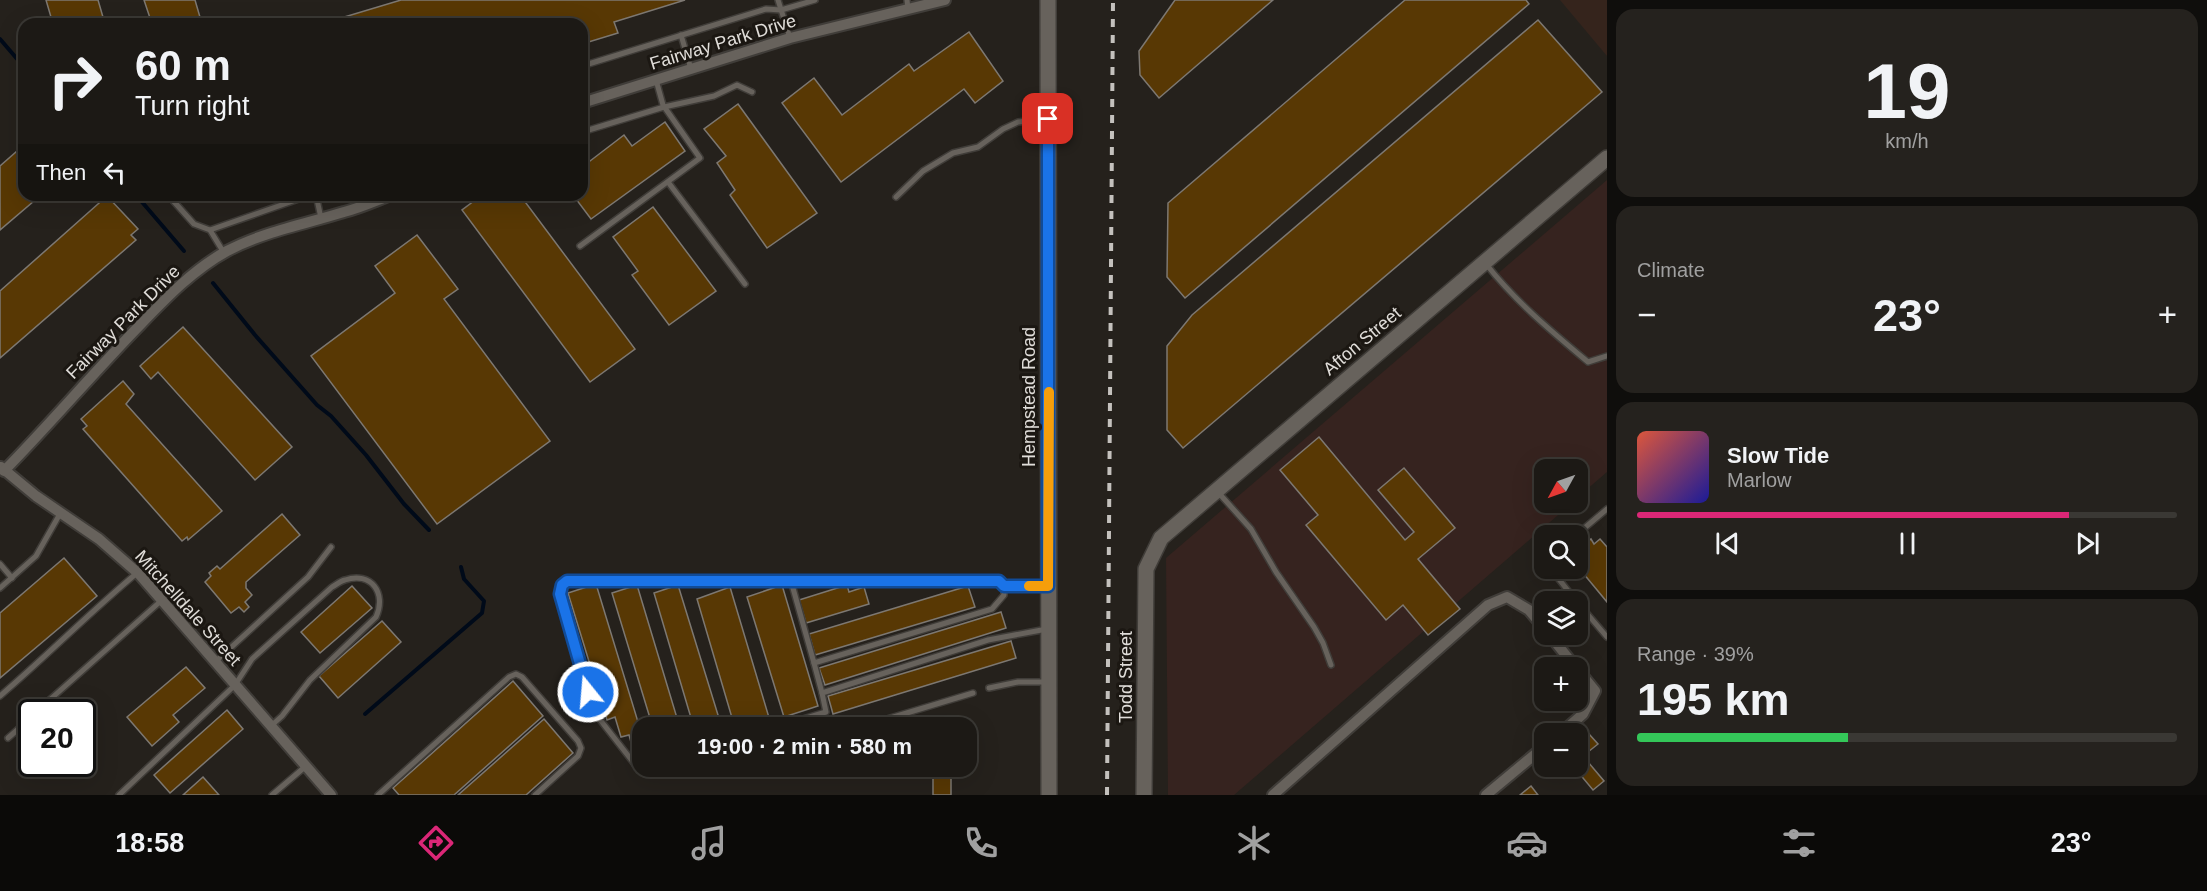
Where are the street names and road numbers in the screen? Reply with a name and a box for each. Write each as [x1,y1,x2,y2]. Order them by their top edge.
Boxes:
street label: Fairway Park Drive [647,10,799,74]
street label: Fairway Park Drive [62,261,184,383]
street label: Afton Street [1319,303,1405,379]
street label: Hempstead Road [1019,327,1039,467]
street label: Mitchelldale Street [131,546,245,670]
street label: Todd Street [1116,631,1136,723]

